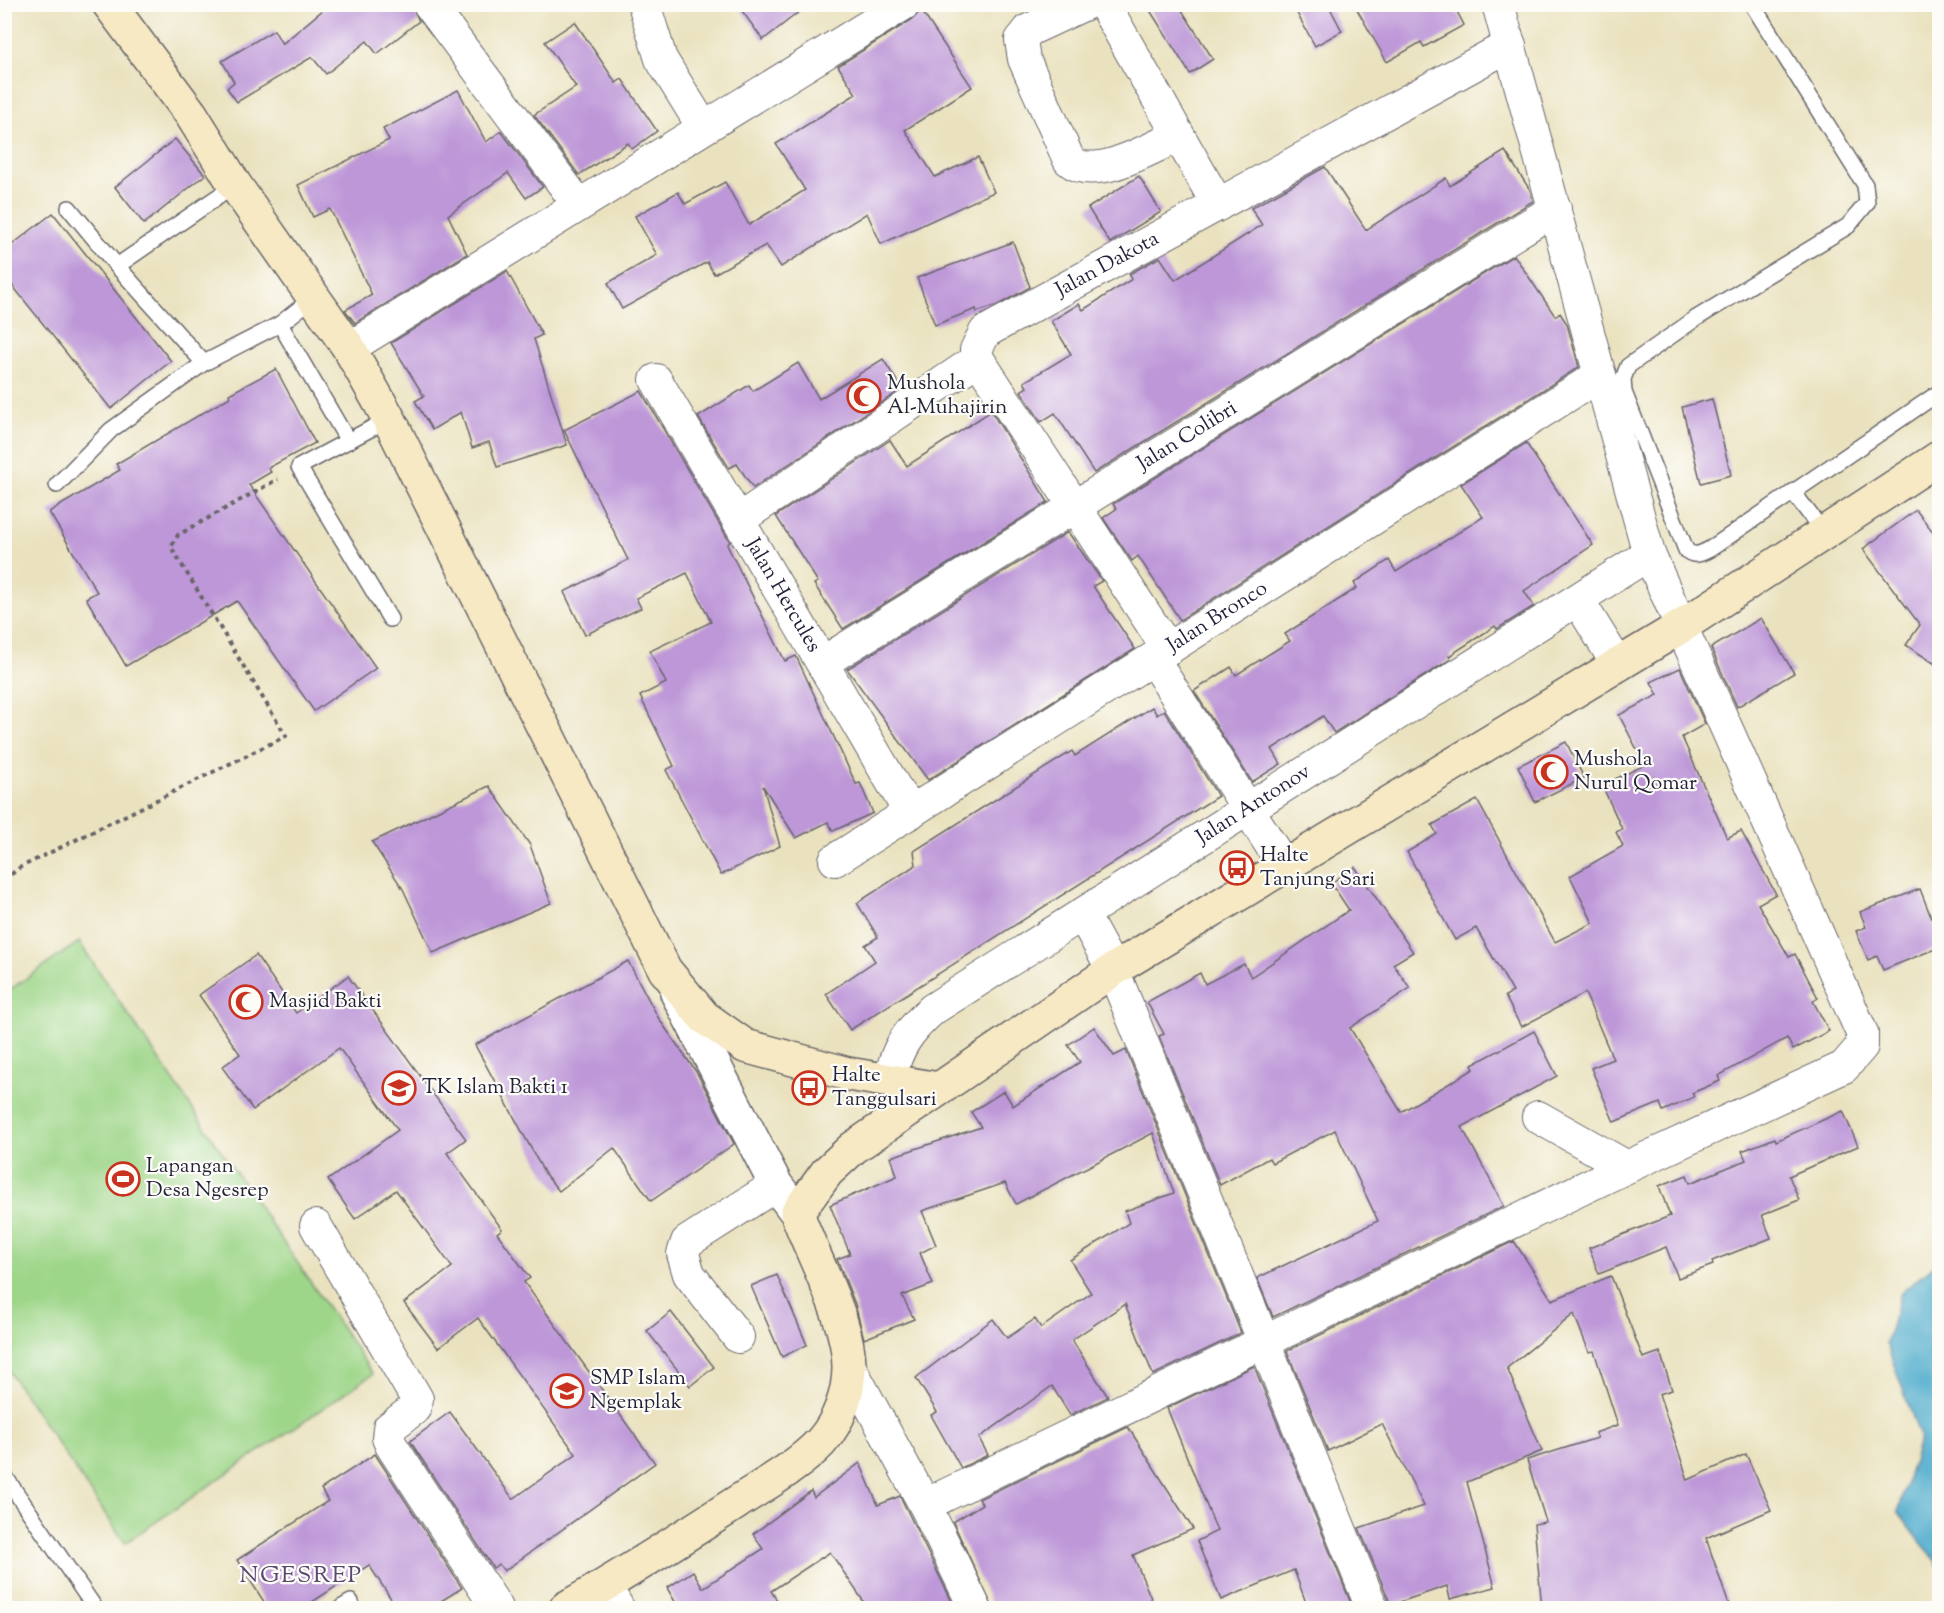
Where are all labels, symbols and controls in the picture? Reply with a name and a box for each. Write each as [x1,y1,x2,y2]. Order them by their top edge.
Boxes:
street label: Jalan Dakota [1050,224,1165,306]
place label: Mushola Al-Muhajirin [887,369,1007,423]
mosque icon: Mushola Al-Muhajirin [846,378,882,414]
street label: Jalan Colibri [1131,394,1243,480]
street label: Jalan Hercules [737,532,828,658]
street label: Jalan Bronco [1161,574,1274,661]
place label: Mushola Nurul Qomar [1574,745,1697,799]
mosque icon: Mushola Nurul Qomar [1533,754,1569,790]
street label: Jalan Antonov [1190,758,1317,853]
place label: Halte Tanjung Sari [1260,841,1375,895]
bus stop icon: Halte Tanjung Sari [1219,850,1255,886]
mosque icon: Masjid Bakti [228,984,264,1020]
place label: Masjid Bakti [269,987,382,1017]
place label: Halte Tanggulsari [832,1061,937,1115]
school or university icon: TK Islam Bakti 1 [381,1070,417,1106]
bus stop icon: Halte Tanggulsari [791,1070,827,1106]
place label: TK Islam Bakti 1 [422,1073,568,1103]
place label: Lapangan Desa Ngesrep [146,1152,269,1206]
sports icon: Lapangan Desa Ngesrep [105,1161,141,1197]
place label: SMP Islam Ngemplak [590,1364,686,1418]
school or university icon: SMP Islam Ngemplak [549,1373,585,1409]
district label: NGESREP [239,1559,363,1593]

